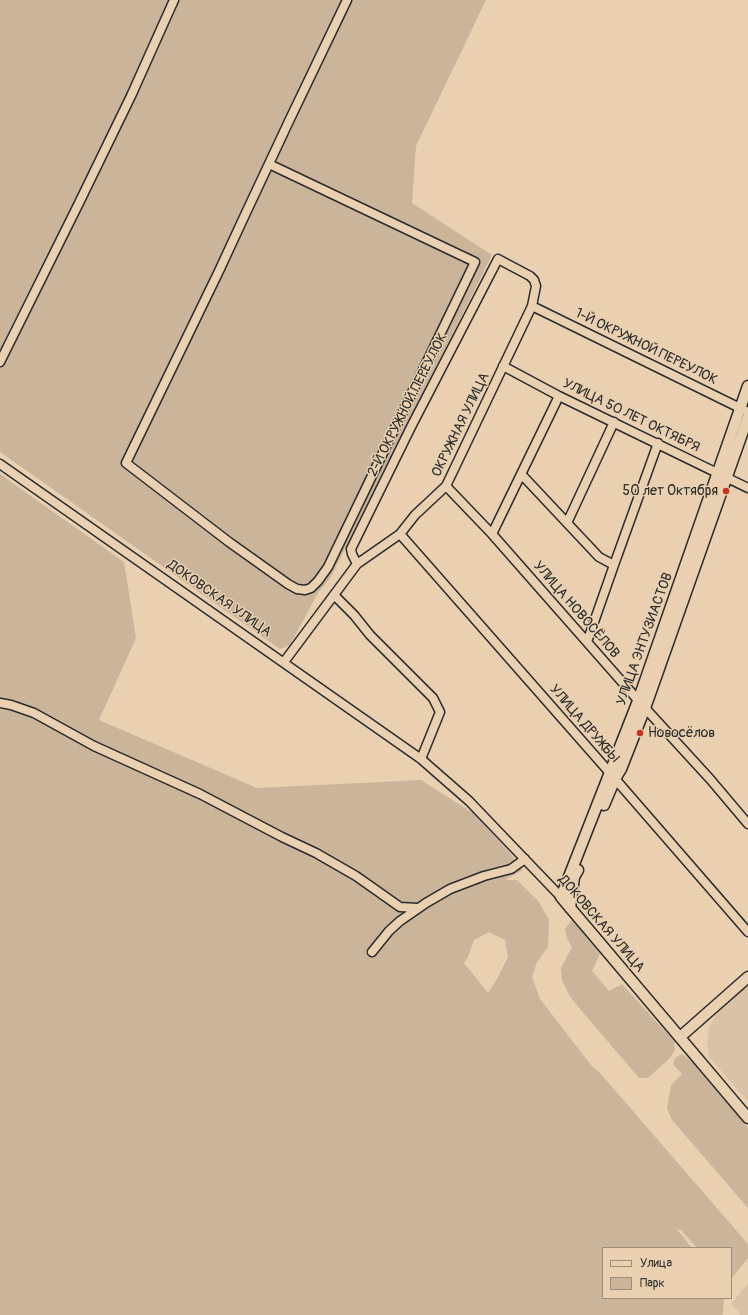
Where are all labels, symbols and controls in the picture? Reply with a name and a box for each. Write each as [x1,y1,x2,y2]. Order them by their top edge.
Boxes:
street label: 1-Й ОКРУЖНОЙ ПЕРЕУЛОК [572,305,720,389]
street label: 2-Й ОКРУЖНОЙ ПЕРЕУЛОК [364,330,452,480]
street label: ОКРУЖНАЯ УЛИЦА [428,370,494,480]
street label: УЛИЦА 50 ЛЕТ ОКТЯБРЯ [560,376,702,456]
place label: 50 лет Октября [623,483,718,499]
marker: 50 лет Октября [721,486,731,496]
street label: ДОКОВСКАЯ УЛИЦА [164,557,274,641]
street label: УЛИЦА НОВОСЁЛОВ [529,558,623,662]
street label: УЛИЦА ЭНТУЗИАСТОВ [613,570,677,708]
street label: УЛИЦА ДРУЖБЫ [546,682,622,766]
place label: Новосёлов [648,725,715,741]
marker: Новосёлов [635,728,645,738]
street label: ДОКОВСКАЯ УЛИЦА [554,872,648,976]
legend [602,1247,732,1299]
text: Улица [640,1256,672,1271]
text: Парк [640,1276,665,1291]

